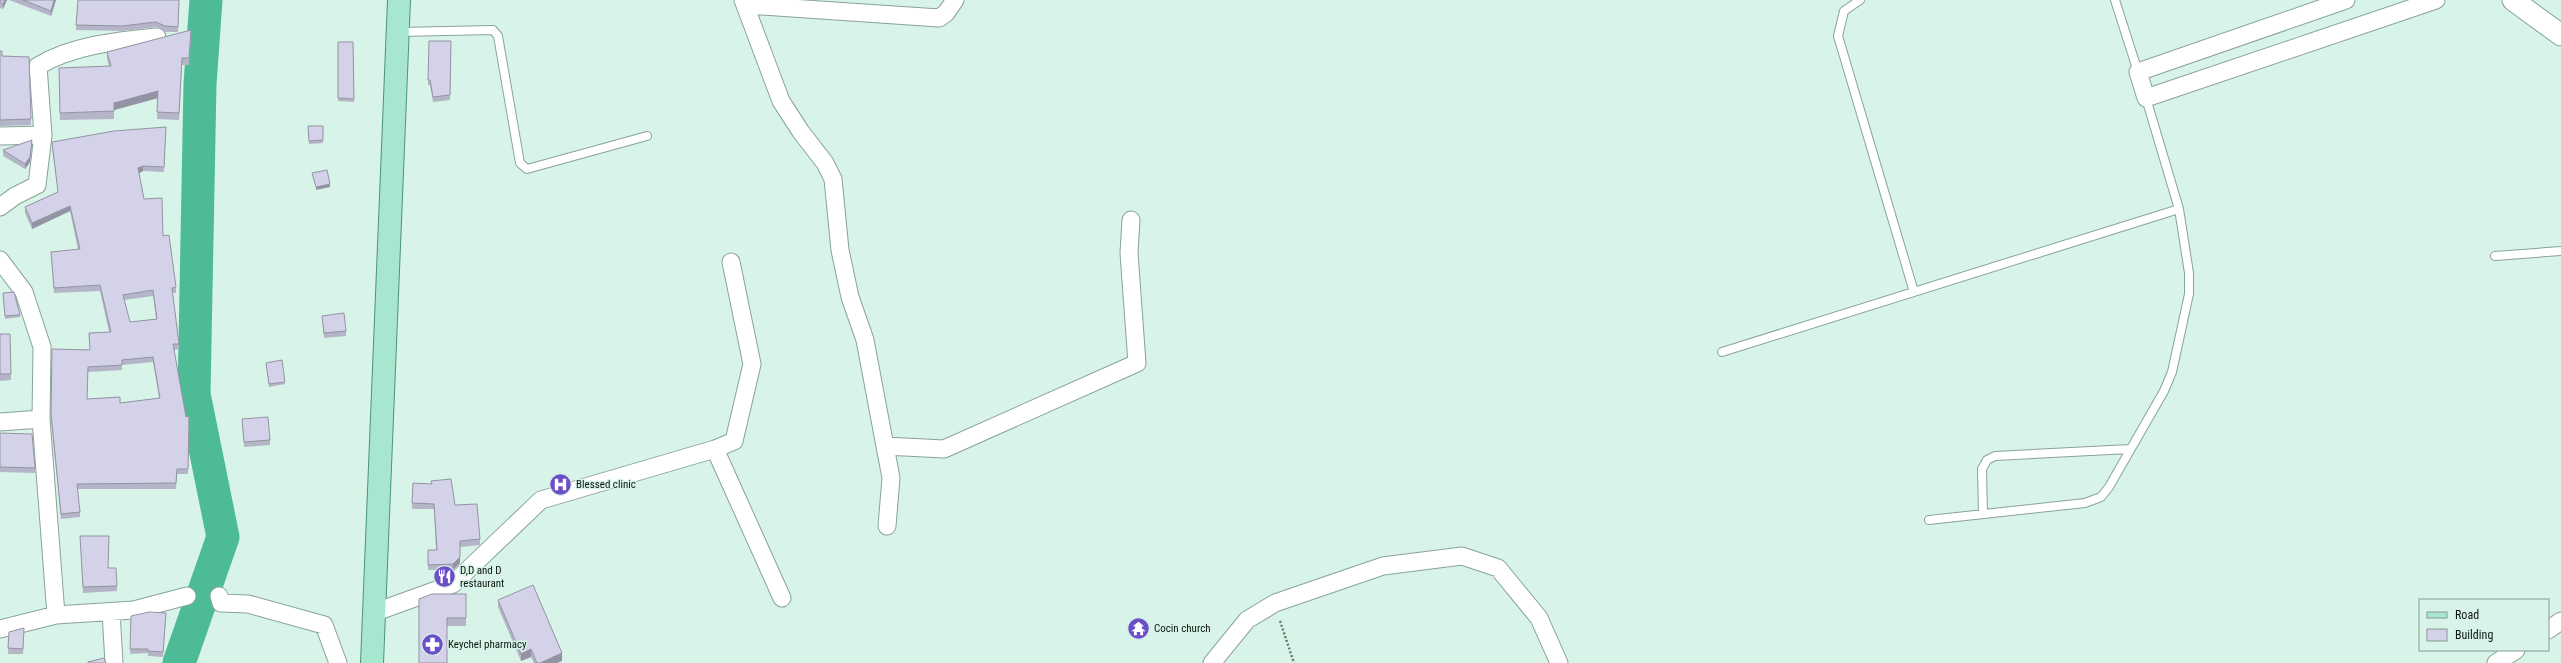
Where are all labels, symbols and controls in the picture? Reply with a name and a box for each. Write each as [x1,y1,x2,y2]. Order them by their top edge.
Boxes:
hospital icon: Blessed clinic [547,471,573,497]
place label: Blessed clinic [576,478,636,491]
restaurant icon: D,D and D restaurant [431,563,457,589]
place label: D,D and D restaurant [460,564,504,590]
legend [2419,599,2549,651]
text: Road [2455,608,2479,622]
temple icon: Cocin church [1125,615,1151,641]
place label: Cocin church [1154,622,1211,635]
text: Building [2455,628,2493,642]
pharmacy icon: Keychel pharmacy [420,631,446,657]
place label: Keychel pharmacy [448,638,527,651]

